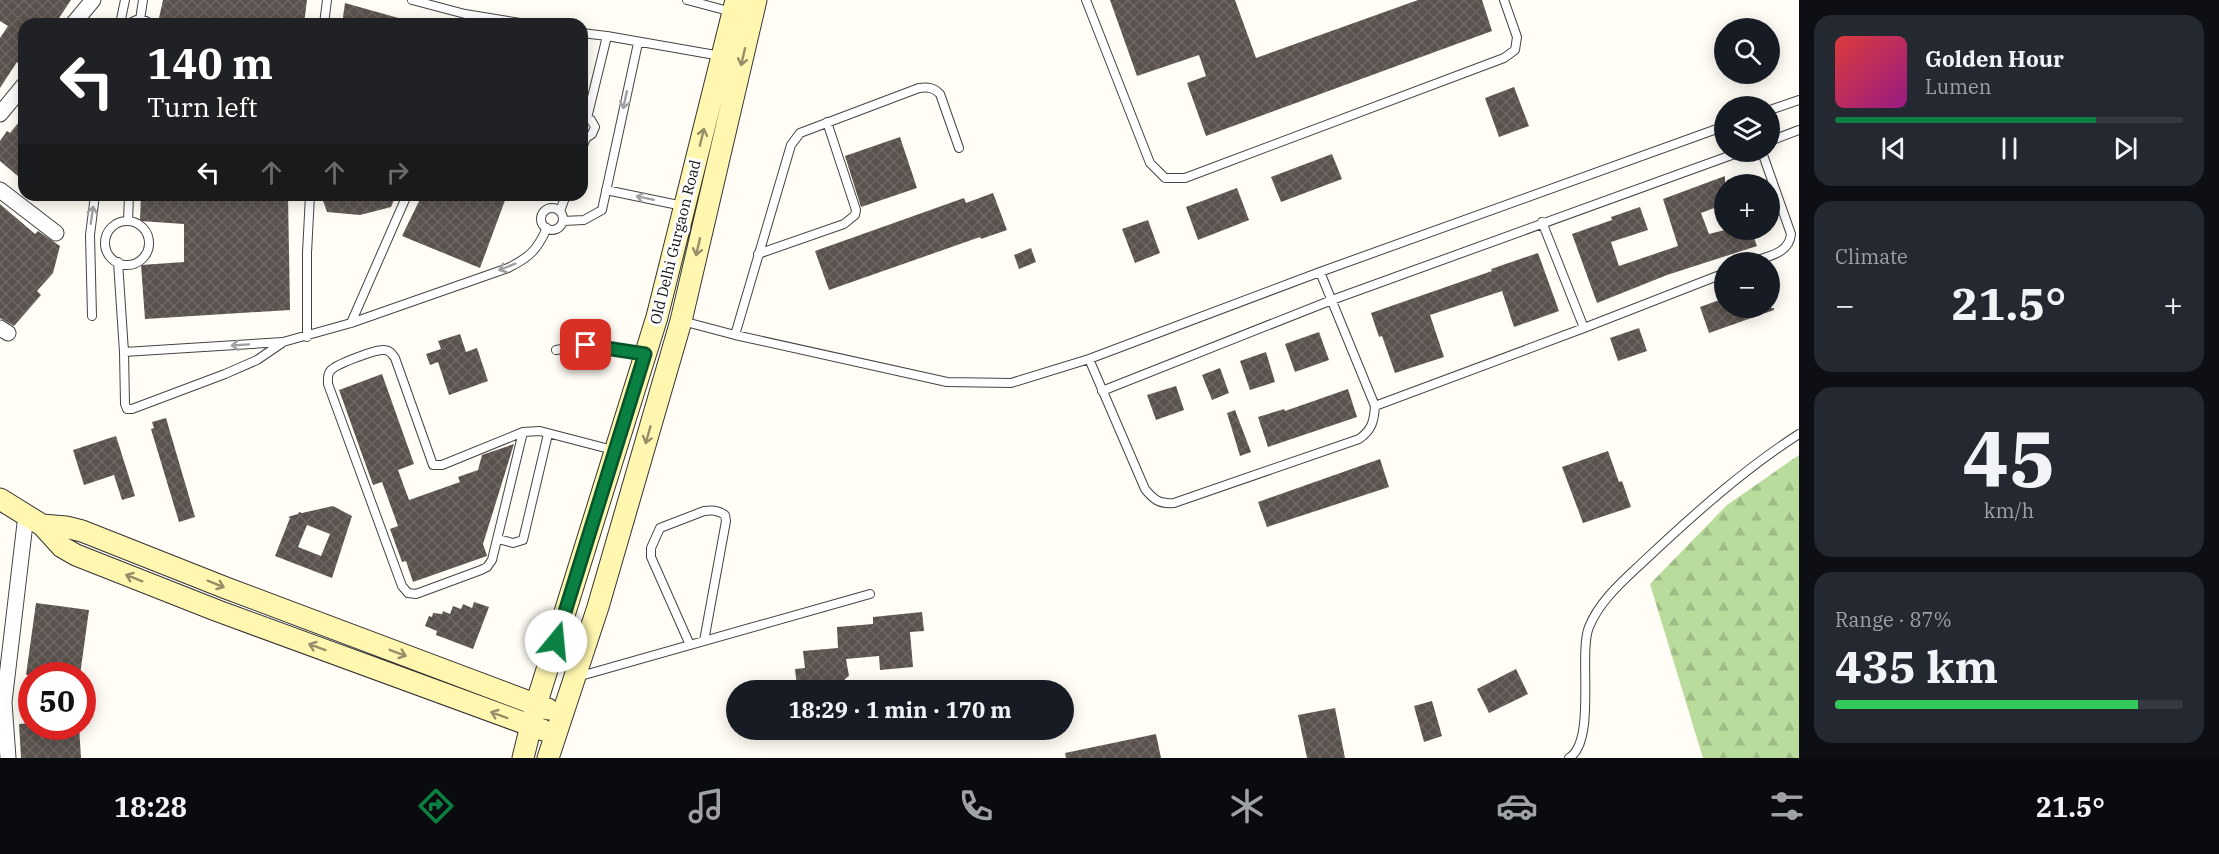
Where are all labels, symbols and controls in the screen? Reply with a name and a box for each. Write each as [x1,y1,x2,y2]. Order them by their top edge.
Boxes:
map controls [1714,18,1780,318]
button: search [1714,18,1780,84]
text: 140 m [147,36,273,91]
icon: left [48,42,126,120]
text: Golden Hour [1925,44,2064,73]
one-way arrow [736,47,748,66]
text: Lumen [1925,73,1992,100]
text: Turn left [147,89,258,124]
one-way arrow [619,90,630,109]
button: layers [1714,96,1780,162]
one-way arrow [696,128,708,147]
icon: previous [1877,132,1910,165]
icon: pause [1993,132,2026,165]
icon: next [2109,132,2142,165]
icon: left [192,156,225,189]
icon: ahead [255,156,288,189]
icon: ahead [318,156,351,189]
icon: right [381,156,414,189]
street label: Old Delhi Gurgaon Road [645,158,705,326]
button: + [1714,174,1780,240]
one-way arrow [636,192,656,203]
one-way arrow [87,205,98,225]
one-way arrow [692,237,704,256]
text: Climate [1835,243,1908,270]
button: − [1714,252,1780,318]
one-way arrow [498,263,516,274]
text: 21.5° [1952,274,2066,332]
text: − [1835,283,1855,326]
text: + [2163,283,2183,326]
pin [560,319,611,370]
icon: arrive [569,328,602,361]
one-way arrow [231,340,251,351]
text: 45 [1962,407,2056,508]
one-way arrow [641,425,653,444]
text: km/h [1984,497,2034,524]
one-way arrow [126,572,144,583]
one-way arrow [206,579,224,590]
text: Range · 87% [1835,606,1952,633]
position arrow [524,609,588,673]
text: 435 km [1835,637,1998,695]
one-way arrow [308,641,326,652]
one-way arrow [388,648,407,659]
speed limit sign: 50 [18,662,96,740]
text: 18:29 · 1 min · 170 m [788,695,1012,724]
one-way arrow [491,709,509,720]
icon: directions [415,785,457,827]
icon: music [685,785,727,827]
icon: phone [955,785,997,827]
icon: climate [1226,785,1268,827]
icon: car [1496,785,1538,827]
icon: filters [1766,785,1808,827]
text: 18:28 [114,789,187,824]
text: 21.5° [2036,789,2105,824]

